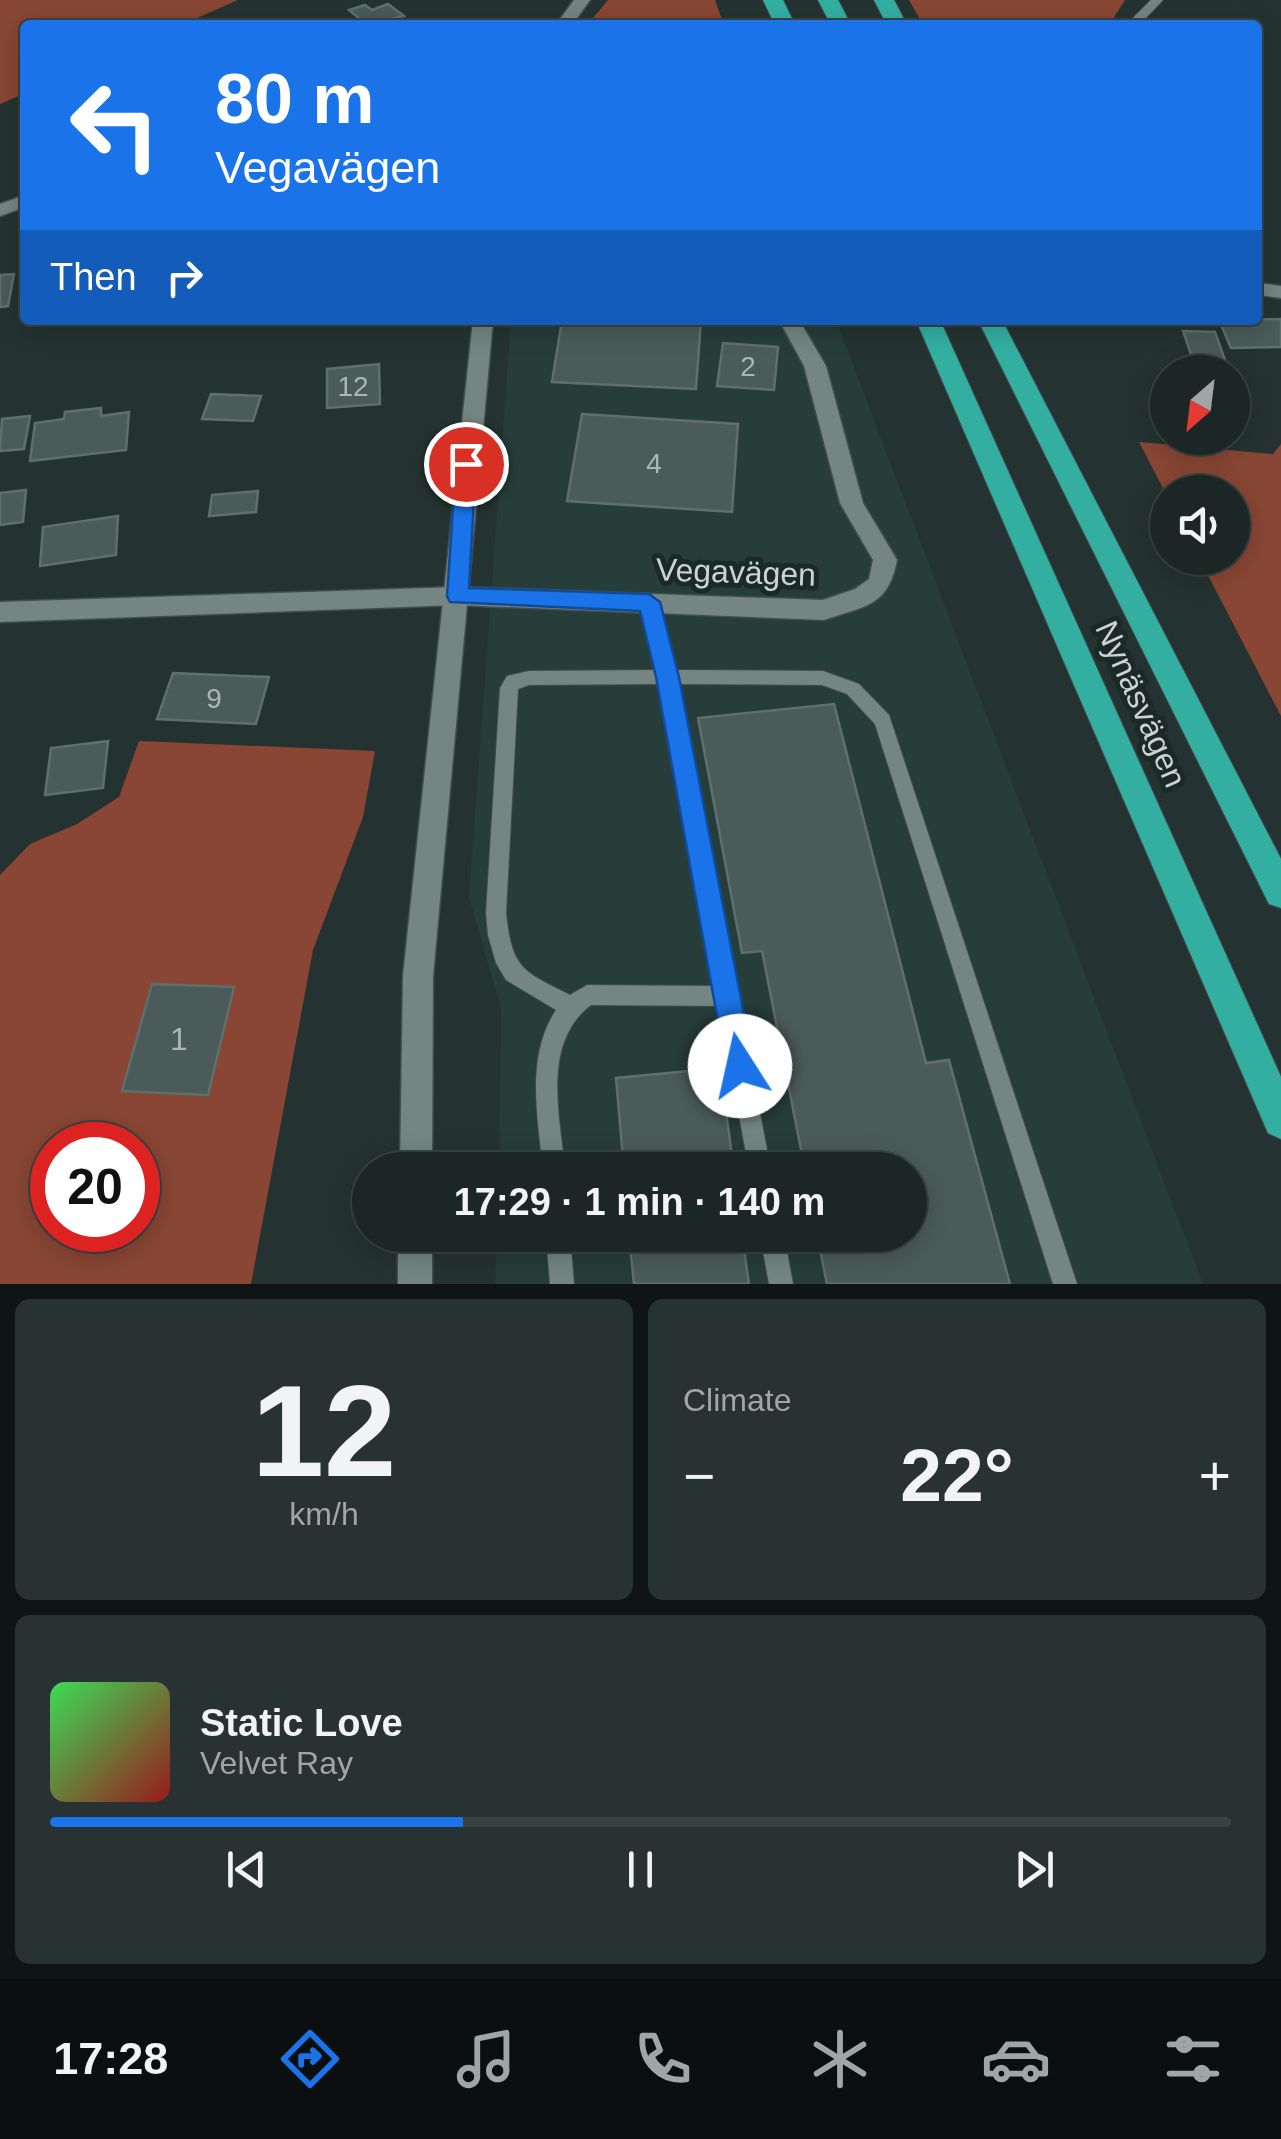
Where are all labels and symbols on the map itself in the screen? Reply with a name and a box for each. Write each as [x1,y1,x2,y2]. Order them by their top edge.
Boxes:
house number: 2 [740,351,756,382]
north arrow [1150,355,1250,455]
house number: 12 [337,371,369,402]
pin [424,422,509,507]
house number: 4 [646,448,662,479]
street label: Vegavägen [655,551,817,593]
street label: Nynäsvägen [1088,615,1194,793]
house number: 9 [206,683,222,714]
position arrow [688,1014,792,1118]
house number: 1 [170,1021,188,1057]
speed limit sign: 20 [30,1122,160,1252]

